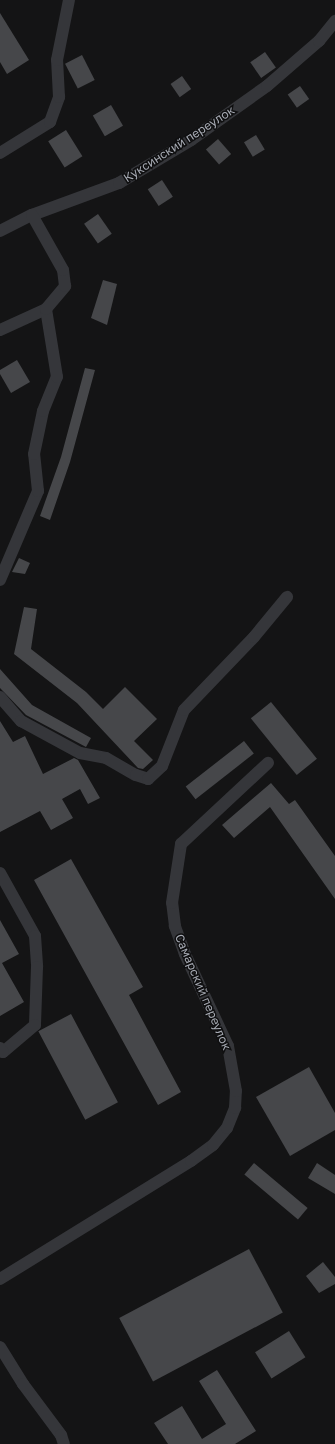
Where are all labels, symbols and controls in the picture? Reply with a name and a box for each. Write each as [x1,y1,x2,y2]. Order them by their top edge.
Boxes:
street label: Куксинский переулок [121,103,237,185]
street label: Самарский переулок [172,932,234,1052]

